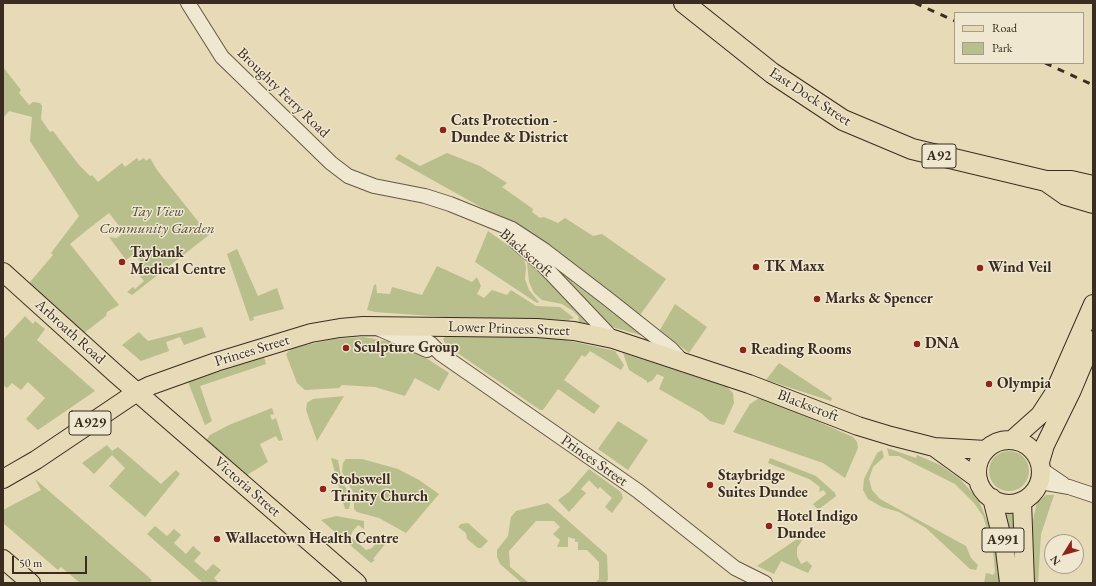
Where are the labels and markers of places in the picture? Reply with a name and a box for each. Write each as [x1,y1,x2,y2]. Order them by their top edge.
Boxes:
place label: Cats Protection - Dundee & District [451,112,568,147]
marker: Cats Protection - Dundee & District [438,125,448,135]
place label: Taybank Medical Centre [130,244,226,279]
marker: Taybank Medical Centre [117,257,127,267]
place label: TK Maxx [764,258,825,276]
place label: Wind Veil [988,259,1051,277]
marker: TK Maxx [751,262,761,272]
marker: Wind Veil [975,263,985,273]
place label: Marks & Spencer [825,290,933,308]
marker: Marks & Spencer [812,294,822,304]
place label: DNA [925,335,959,353]
place label: Sculpture Group [354,339,459,357]
marker: DNA [912,339,922,349]
place label: Reading Rooms [751,341,851,359]
marker: Sculpture Group [341,343,351,353]
marker: Reading Rooms [738,345,748,355]
place label: Olympia [997,375,1051,393]
marker: Olympia [984,379,994,389]
place label: Staybridge Suites Dundee [718,467,808,502]
place label: Stobswell Trinity Church [331,471,428,506]
marker: Staybridge Suites Dundee [705,480,715,490]
marker: Stobswell Trinity Church [318,484,328,494]
place label: Hotel Indigo Dundee [777,508,858,543]
marker: Hotel Indigo Dundee [764,521,774,531]
place label: Wallacetown Health Centre [225,530,398,548]
marker: Wallacetown Health Centre [212,534,222,544]

